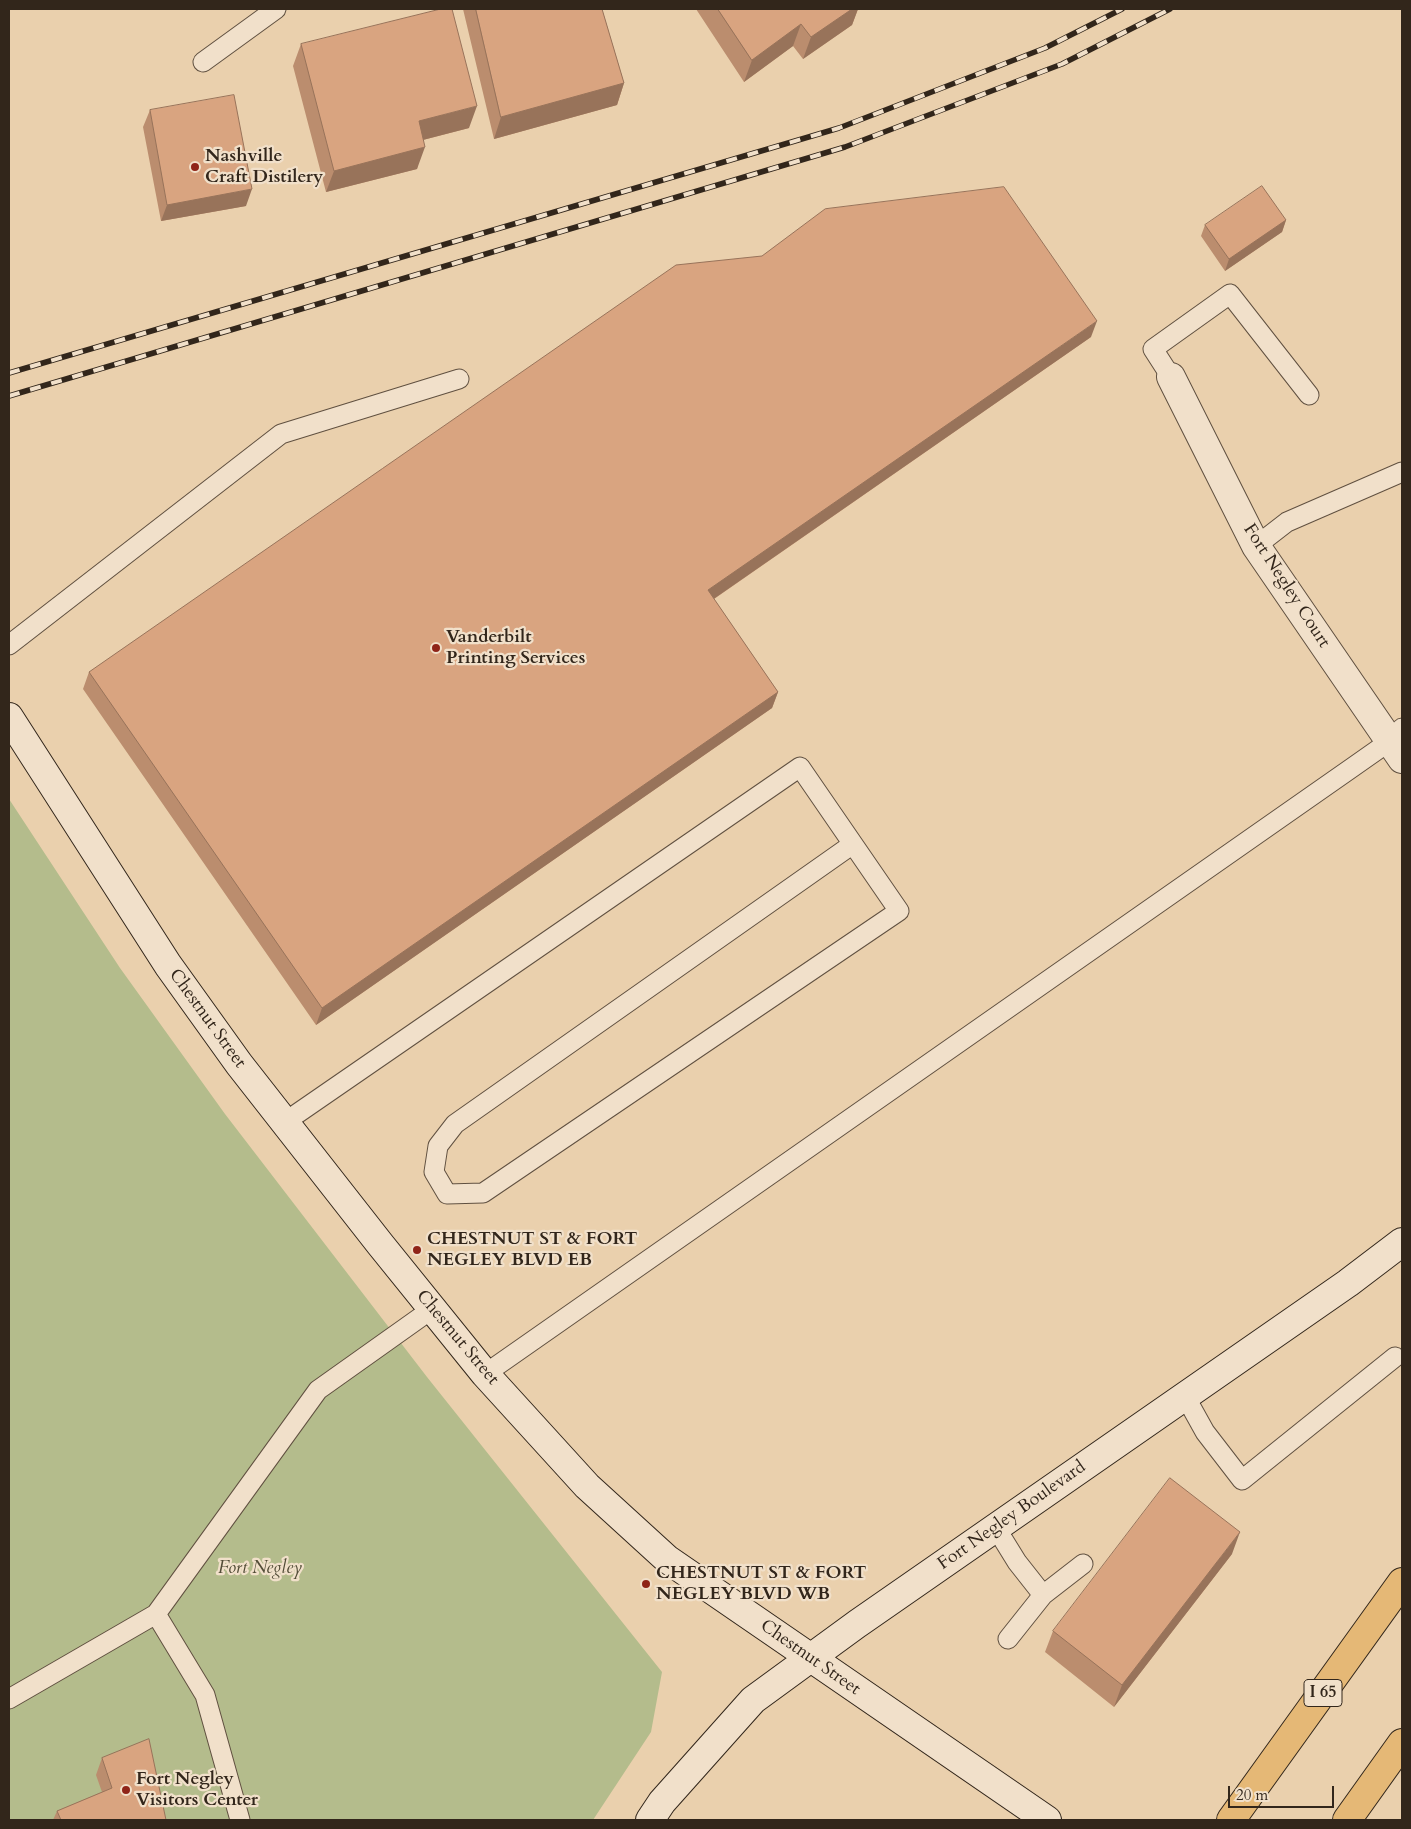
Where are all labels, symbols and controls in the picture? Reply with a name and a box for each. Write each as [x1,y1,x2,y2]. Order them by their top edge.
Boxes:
place label: Nashville Craft Distilery [205,146,323,188]
marker: Nashville Craft Distilery [189,161,201,173]
street label: Fort Negley Court [1238,520,1334,652]
place label: Vanderbilt Printing Services [446,627,585,670]
marker: Vanderbilt Printing Services [430,642,442,654]
street label: Chestnut Street [164,965,250,1073]
place label: CHESTNUT ST & FORT NEGLEY BLVD EB [427,1229,638,1272]
marker: CHESTNUT ST & FORT NEGLEY BLVD EB [411,1244,423,1256]
street label: Chestnut Street [411,1286,503,1390]
street label: Fort Negley Boulevard [934,1457,1090,1575]
park label: Fort Negley [218,1558,302,1580]
place label: CHESTNUT ST & FORT NEGLEY BLVD WB [656,1563,867,1606]
marker: CHESTNUT ST & FORT NEGLEY BLVD WB [640,1578,652,1590]
street label: Chestnut Street [756,1615,864,1701]
road number: I 65 [1304,1680,1342,1706]
place label: Fort Negley Visitors Center [136,1769,258,1812]
scale bar [1231,1776,1337,1808]
marker: Fort Negley Visitors Center [120,1784,132,1796]
text: 20 m [1236,1785,1268,1805]

